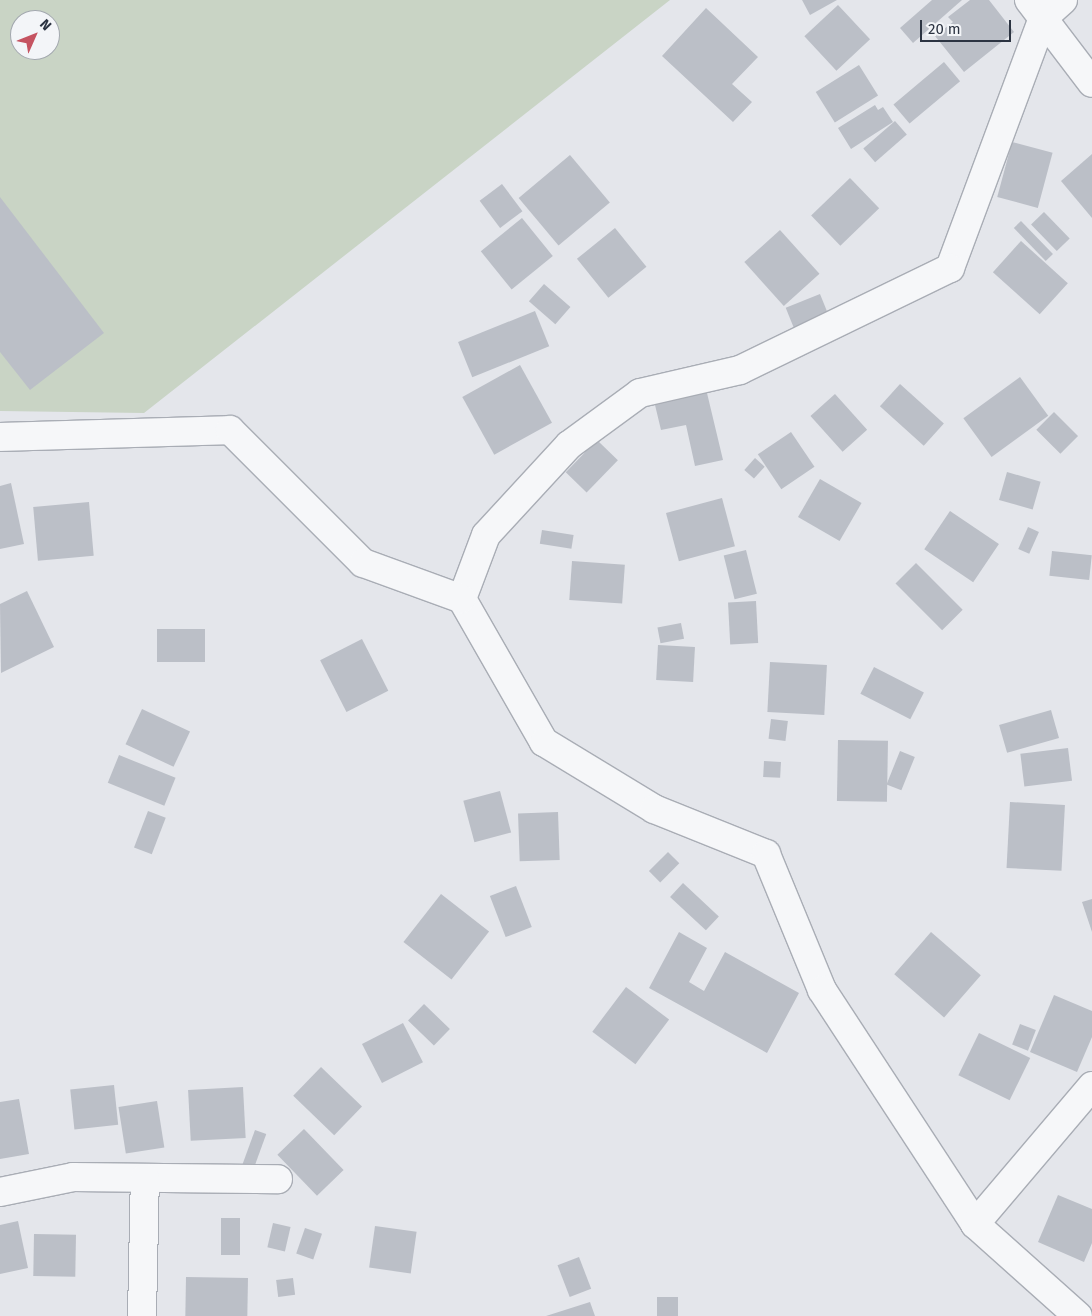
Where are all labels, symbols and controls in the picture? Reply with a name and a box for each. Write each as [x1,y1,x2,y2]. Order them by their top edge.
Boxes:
north arrow [10,10,60,60]
scale bar [922,10,1013,42]
text: N [36,16,55,34]
text: 20 m [928,20,961,38]

